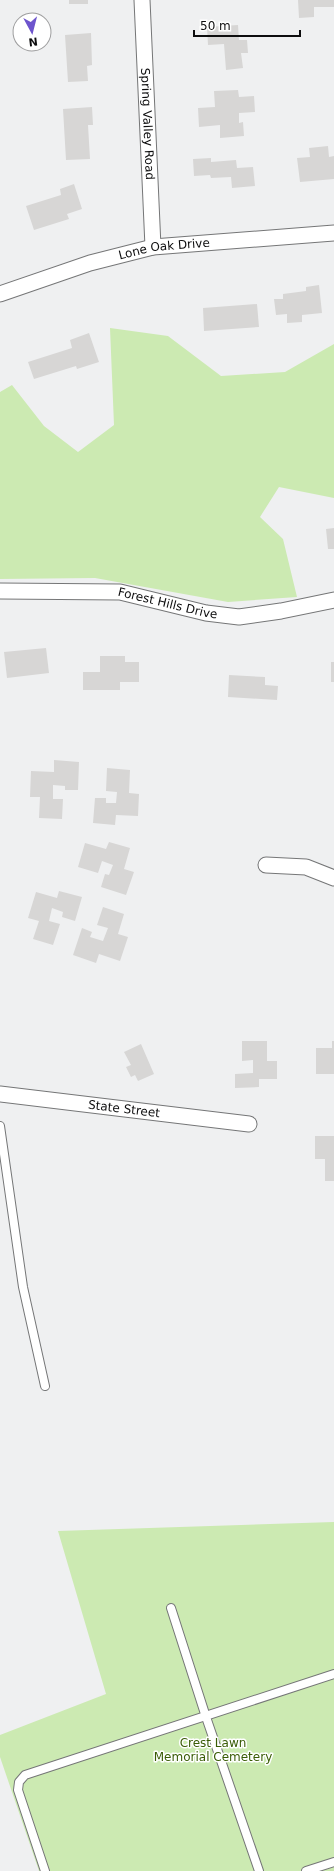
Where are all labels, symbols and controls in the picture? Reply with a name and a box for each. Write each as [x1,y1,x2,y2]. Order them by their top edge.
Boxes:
north arrow [12,12,52,52]
scale bar [194,12,300,38]
text: 50 m [200,19,231,33]
text: N [28,34,39,48]
street label: Spring Valley Road [138,67,157,180]
street label: Lone Oak Drive [117,236,210,262]
street label: Forest Hills Drive [116,585,218,621]
street label: State Street [87,1098,161,1120]
park label: Crest Lawn Memorial Cemetery [154,1736,272,1764]

